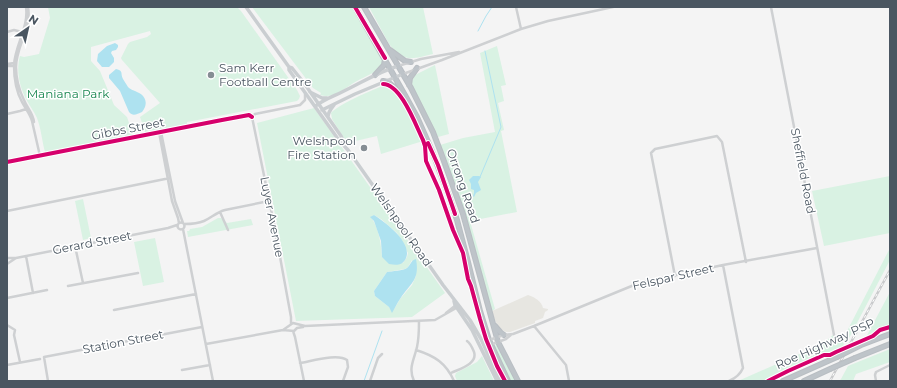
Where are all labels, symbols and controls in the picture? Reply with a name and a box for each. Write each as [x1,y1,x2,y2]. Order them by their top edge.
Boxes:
north arrow [8,8,48,48]
text: N [26,11,41,28]
place label: Sam Kerr Football Centre [219,60,311,89]
marker: Sam Kerr Football Centre [206,70,216,80]
park label: Maniana Park [27,86,110,101]
street label: Gibbs Street [90,114,166,143]
street label: Sheffield Road [788,127,819,215]
place label: Welshpool Fire Station [287,133,356,162]
marker: Welshpool Fire Station [359,143,369,153]
street label: Orrong Road [444,147,483,225]
street label: Luyer Avenue [257,175,288,258]
street label: Welshpool Road [367,180,436,269]
street label: Gerard Street [51,227,133,258]
street label: Felspar Street [631,260,715,293]
street label: Roe Highway PSP [773,315,877,372]
street label: Station Street [81,326,165,357]

